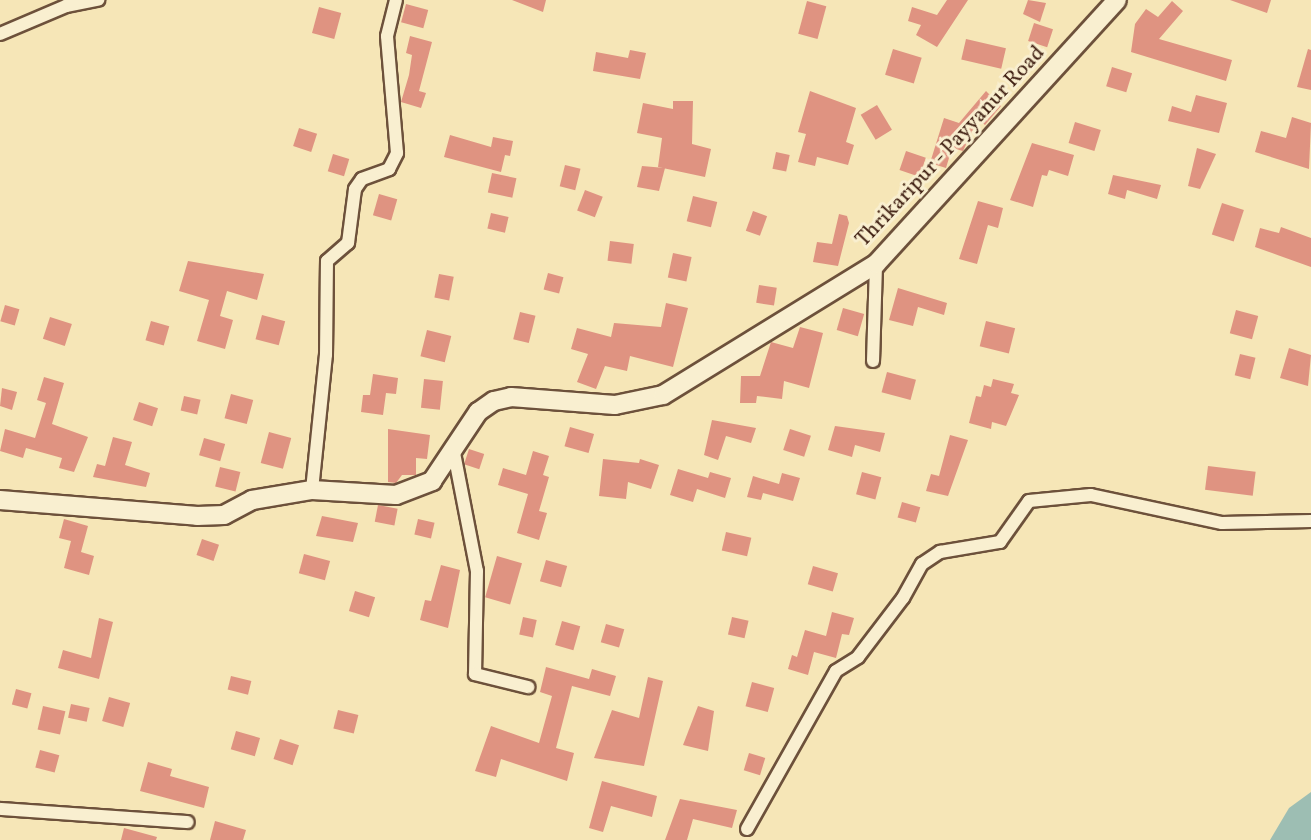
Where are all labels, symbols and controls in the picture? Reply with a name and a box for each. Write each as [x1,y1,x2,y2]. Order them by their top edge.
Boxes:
street label: Thrikaripur - Payyanur Road [851,41,1051,253]

